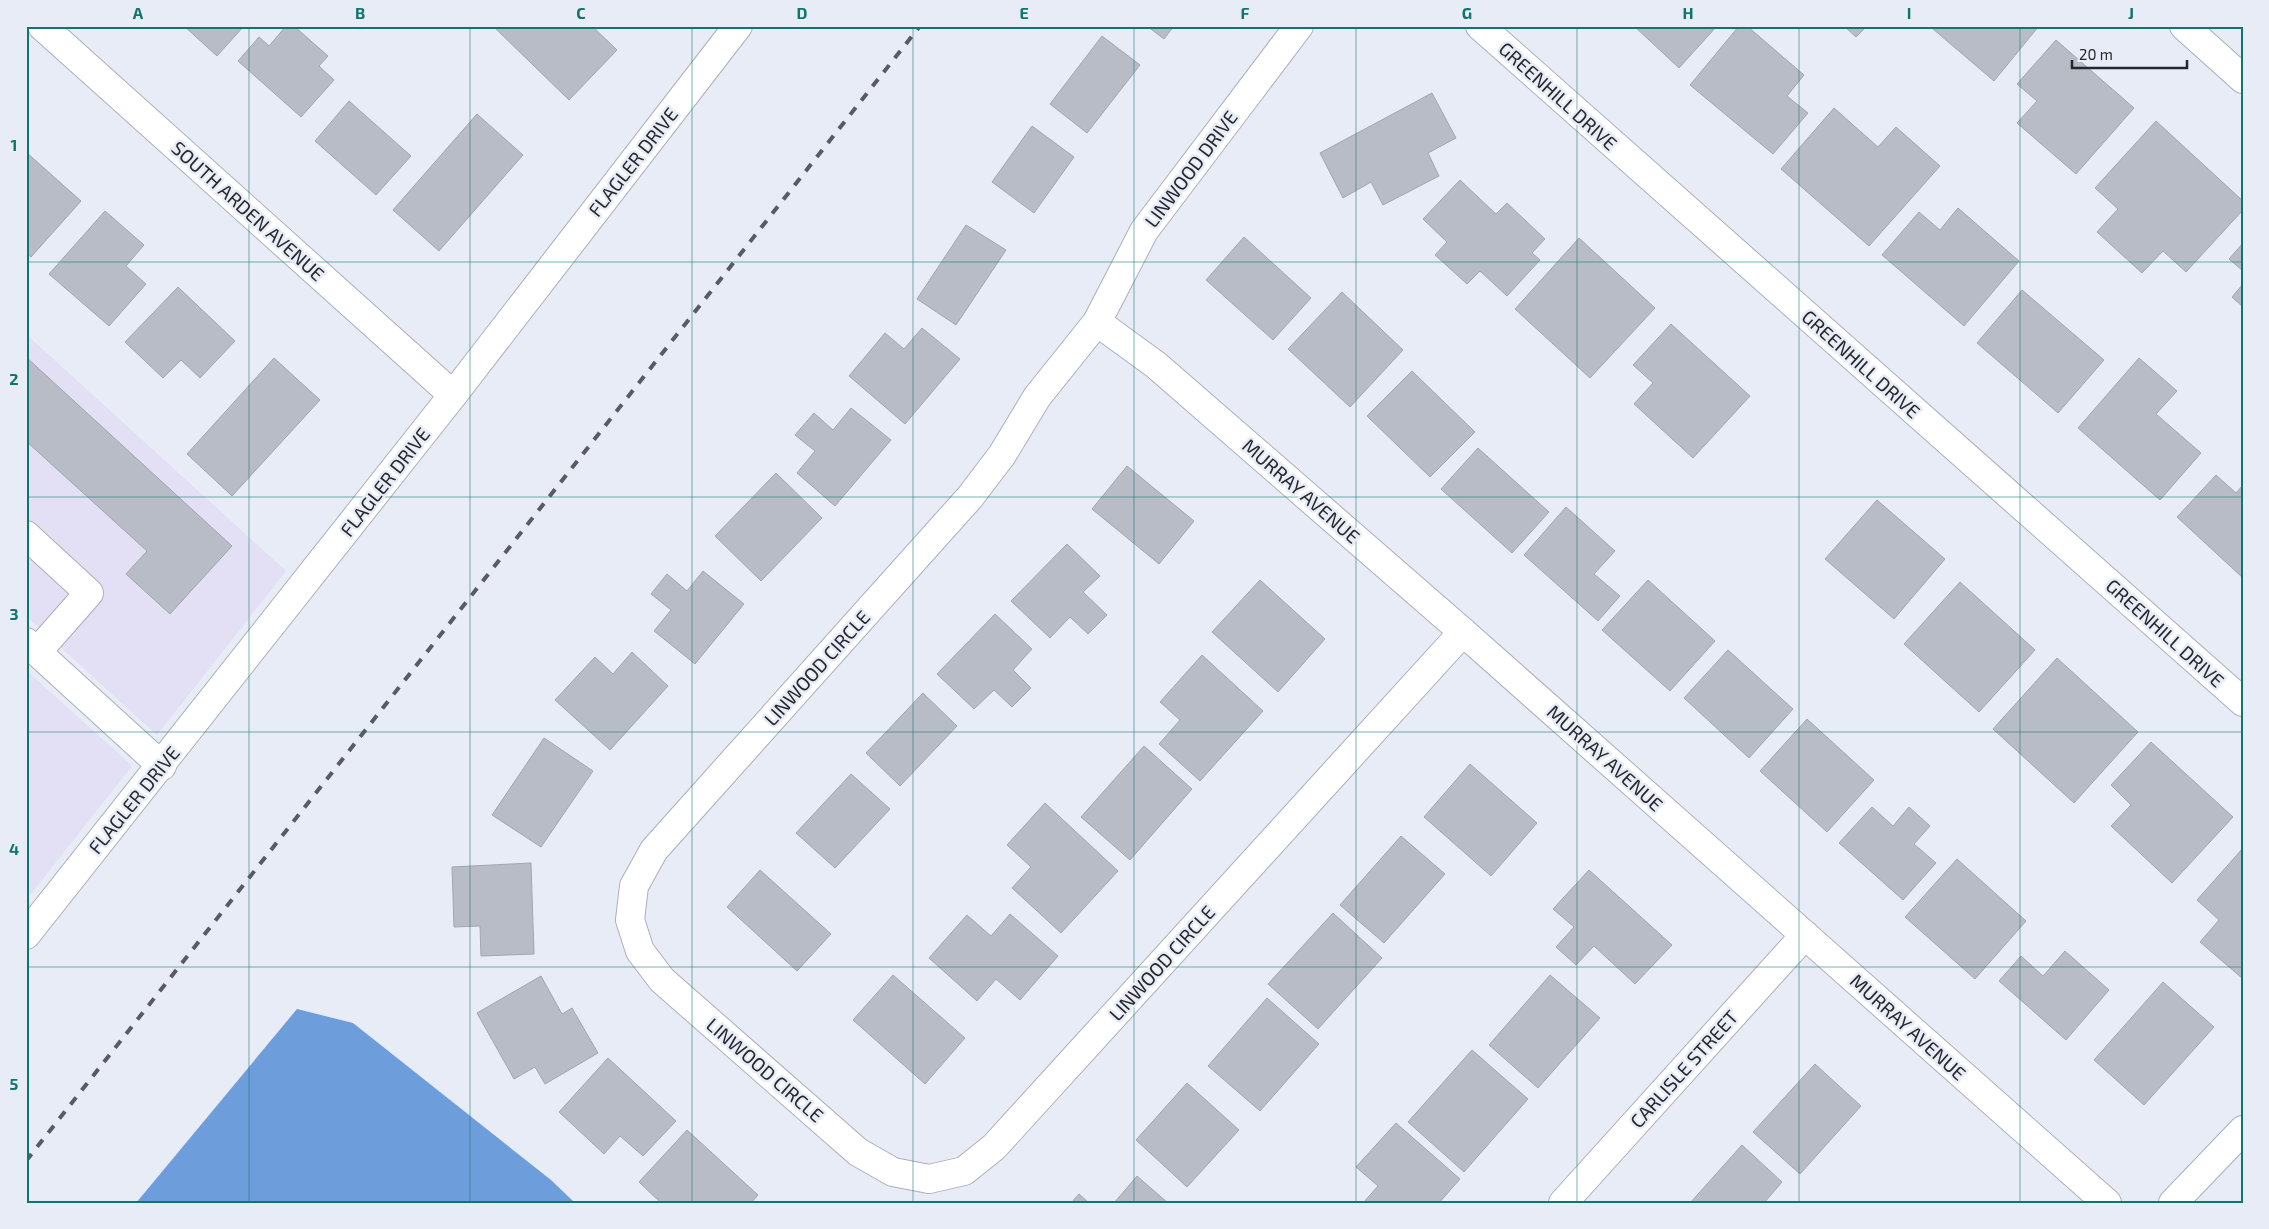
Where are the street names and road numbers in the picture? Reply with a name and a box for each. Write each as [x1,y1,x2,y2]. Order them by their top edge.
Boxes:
street label: GREENHILL DRIVE [1495,37,1622,155]
street label: FLAGLER DRIVE [583,103,682,221]
street label: LINWOOD DRIVE [1139,106,1242,231]
street label: SOUTH ARDEN AVENUE [167,136,329,285]
street label: GREENHILL DRIVE [1798,305,1925,423]
street label: FLAGLER DRIVE [335,423,434,541]
street label: MURRAY AVENUE [1238,433,1365,548]
street label: GREENHILL DRIVE [2102,574,2229,692]
street label: LINWOOD CIRCLE [759,605,874,730]
street label: MURRAY AVENUE [1543,700,1668,816]
street label: FLAGLER DRIVE [83,741,184,858]
street label: LINWOOD CIRCLE [1104,900,1219,1025]
street label: MURRAY AVENUE [1846,969,1971,1085]
street label: CARLISLE STREET [1625,1005,1742,1132]
street label: LINWOOD CIRCLE [702,1013,828,1127]

